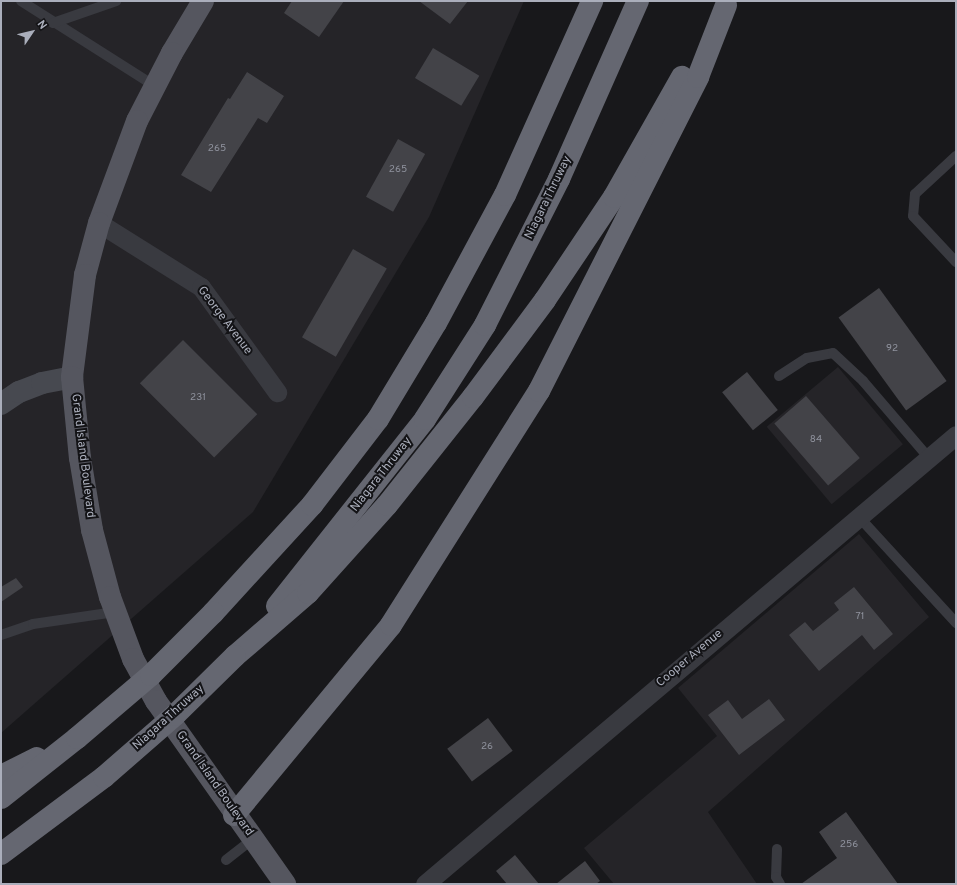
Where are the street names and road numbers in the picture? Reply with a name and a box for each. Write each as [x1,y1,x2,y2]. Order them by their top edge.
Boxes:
street label: Niagara Thruway [523,154,575,242]
street label: George Avenue [194,284,254,358]
street label: Grand Island Boulevard [67,393,97,519]
street label: Niagara Thruway [348,435,416,515]
street label: Cooper Avenue [654,627,726,691]
street label: Niagara Thruway [130,682,208,754]
street label: Grand Island Boulevard [172,729,256,839]

